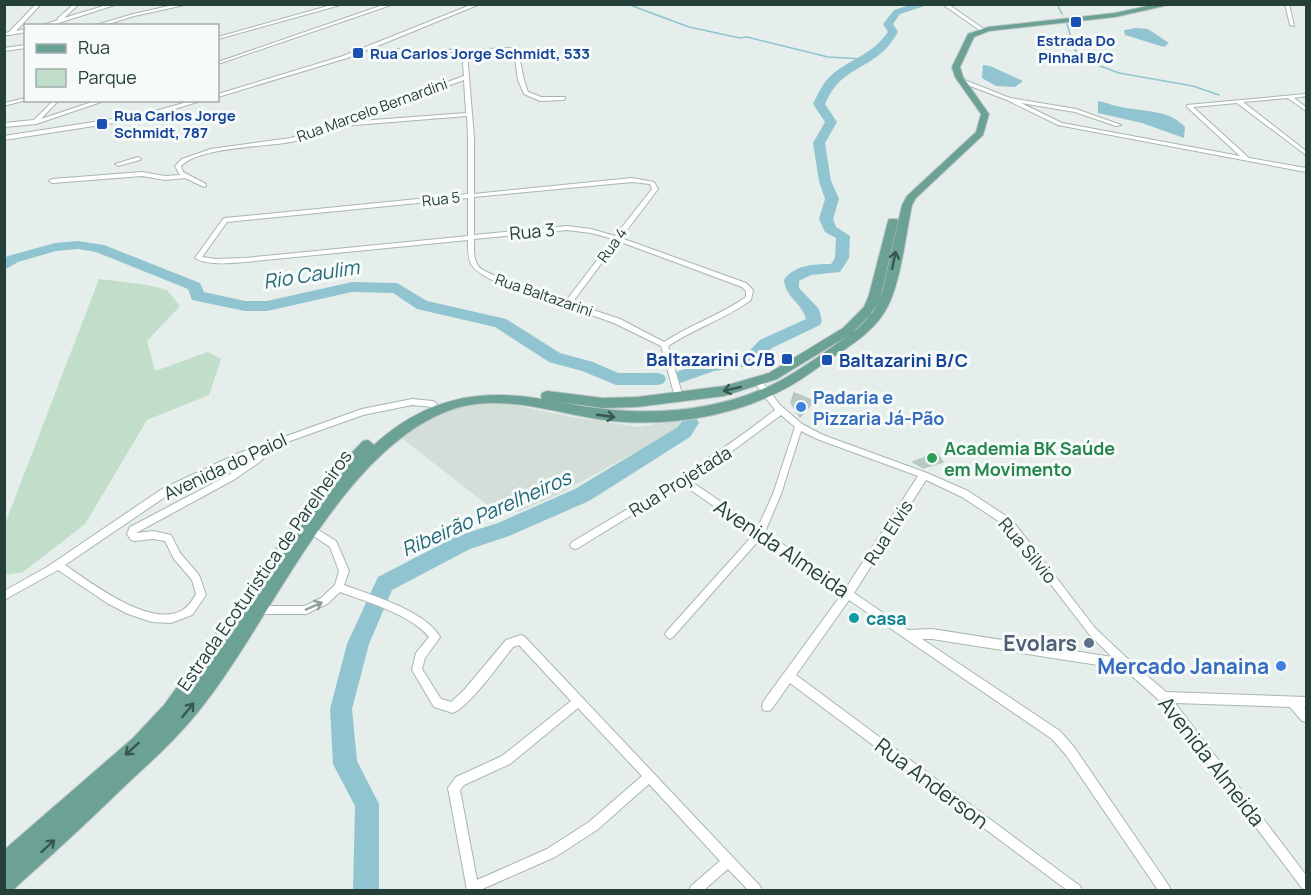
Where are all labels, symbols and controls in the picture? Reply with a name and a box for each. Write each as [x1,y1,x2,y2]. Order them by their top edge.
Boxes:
marker: Estrada Do Pinhal B/C [1069,15,1083,29]
legend [24,24,219,102]
place label: Estrada Do Pinhal B/C [1037,30,1115,68]
text: Rua [78,35,110,59]
place label: Rua Carlos Jorge Schmidt, 533 [370,43,590,64]
marker: Rua Carlos Jorge Schmidt, 533 [351,46,365,60]
text: Parque [78,65,137,89]
street label: Rua Marcelo Bernardini [294,73,450,147]
place label: Rua Carlos Jorge Schmidt, 787 [114,105,236,143]
marker: Rua Carlos Jorge Schmidt, 787 [95,117,109,131]
street label: Rua 5 [421,187,461,211]
street label: Rua 3 [508,217,556,245]
street label: Rua 4 [592,223,632,267]
one-way arrow [889,251,900,271]
water label: Rio Caulim [261,253,363,295]
street label: Rua Baltazarini [492,268,596,322]
place label: Baltazarini C/B [646,347,775,371]
place label: Baltazarini B/C [839,348,968,372]
marker: Baltazarini C/B [780,352,794,366]
marker: Baltazarini B/C [820,353,834,367]
one-way arrow [723,384,742,396]
place label: Padaria e Pizzaria Já-Pão [813,385,944,430]
marker: Padaria e Pizzaria Já-Pão [794,400,808,414]
one-way arrow [595,410,615,421]
street label: Avenida do Paiol [160,427,290,505]
place label: Academia BK Saúde em Movimento [944,436,1115,481]
street label: Rua Projetada [624,440,736,522]
street label: Estrada Ecoturistica de Parelheiros [171,445,357,695]
marker: Academia BK Saúde em Movimento [925,451,939,465]
water label: Ribeirão Parelheiros [397,463,576,563]
street label: Avenida Almeida [709,492,855,604]
street label: Rua Elvis [858,495,918,569]
street label: Rua Silvio [993,512,1063,588]
one-way arrow [305,599,323,611]
place label: casa [866,606,907,630]
marker: casa [847,611,861,625]
place label: Evolars [1003,629,1077,657]
marker: Evolars [1082,636,1096,650]
place label: Mercado Janaina [1097,652,1269,680]
marker: Mercado Janaina [1274,659,1288,673]
street label: Avenida Almeida [1152,690,1272,832]
one-way arrow [181,703,194,719]
street label: Rua Anderson [870,731,994,835]
one-way arrow [125,742,140,756]
one-way arrow [40,839,55,853]

